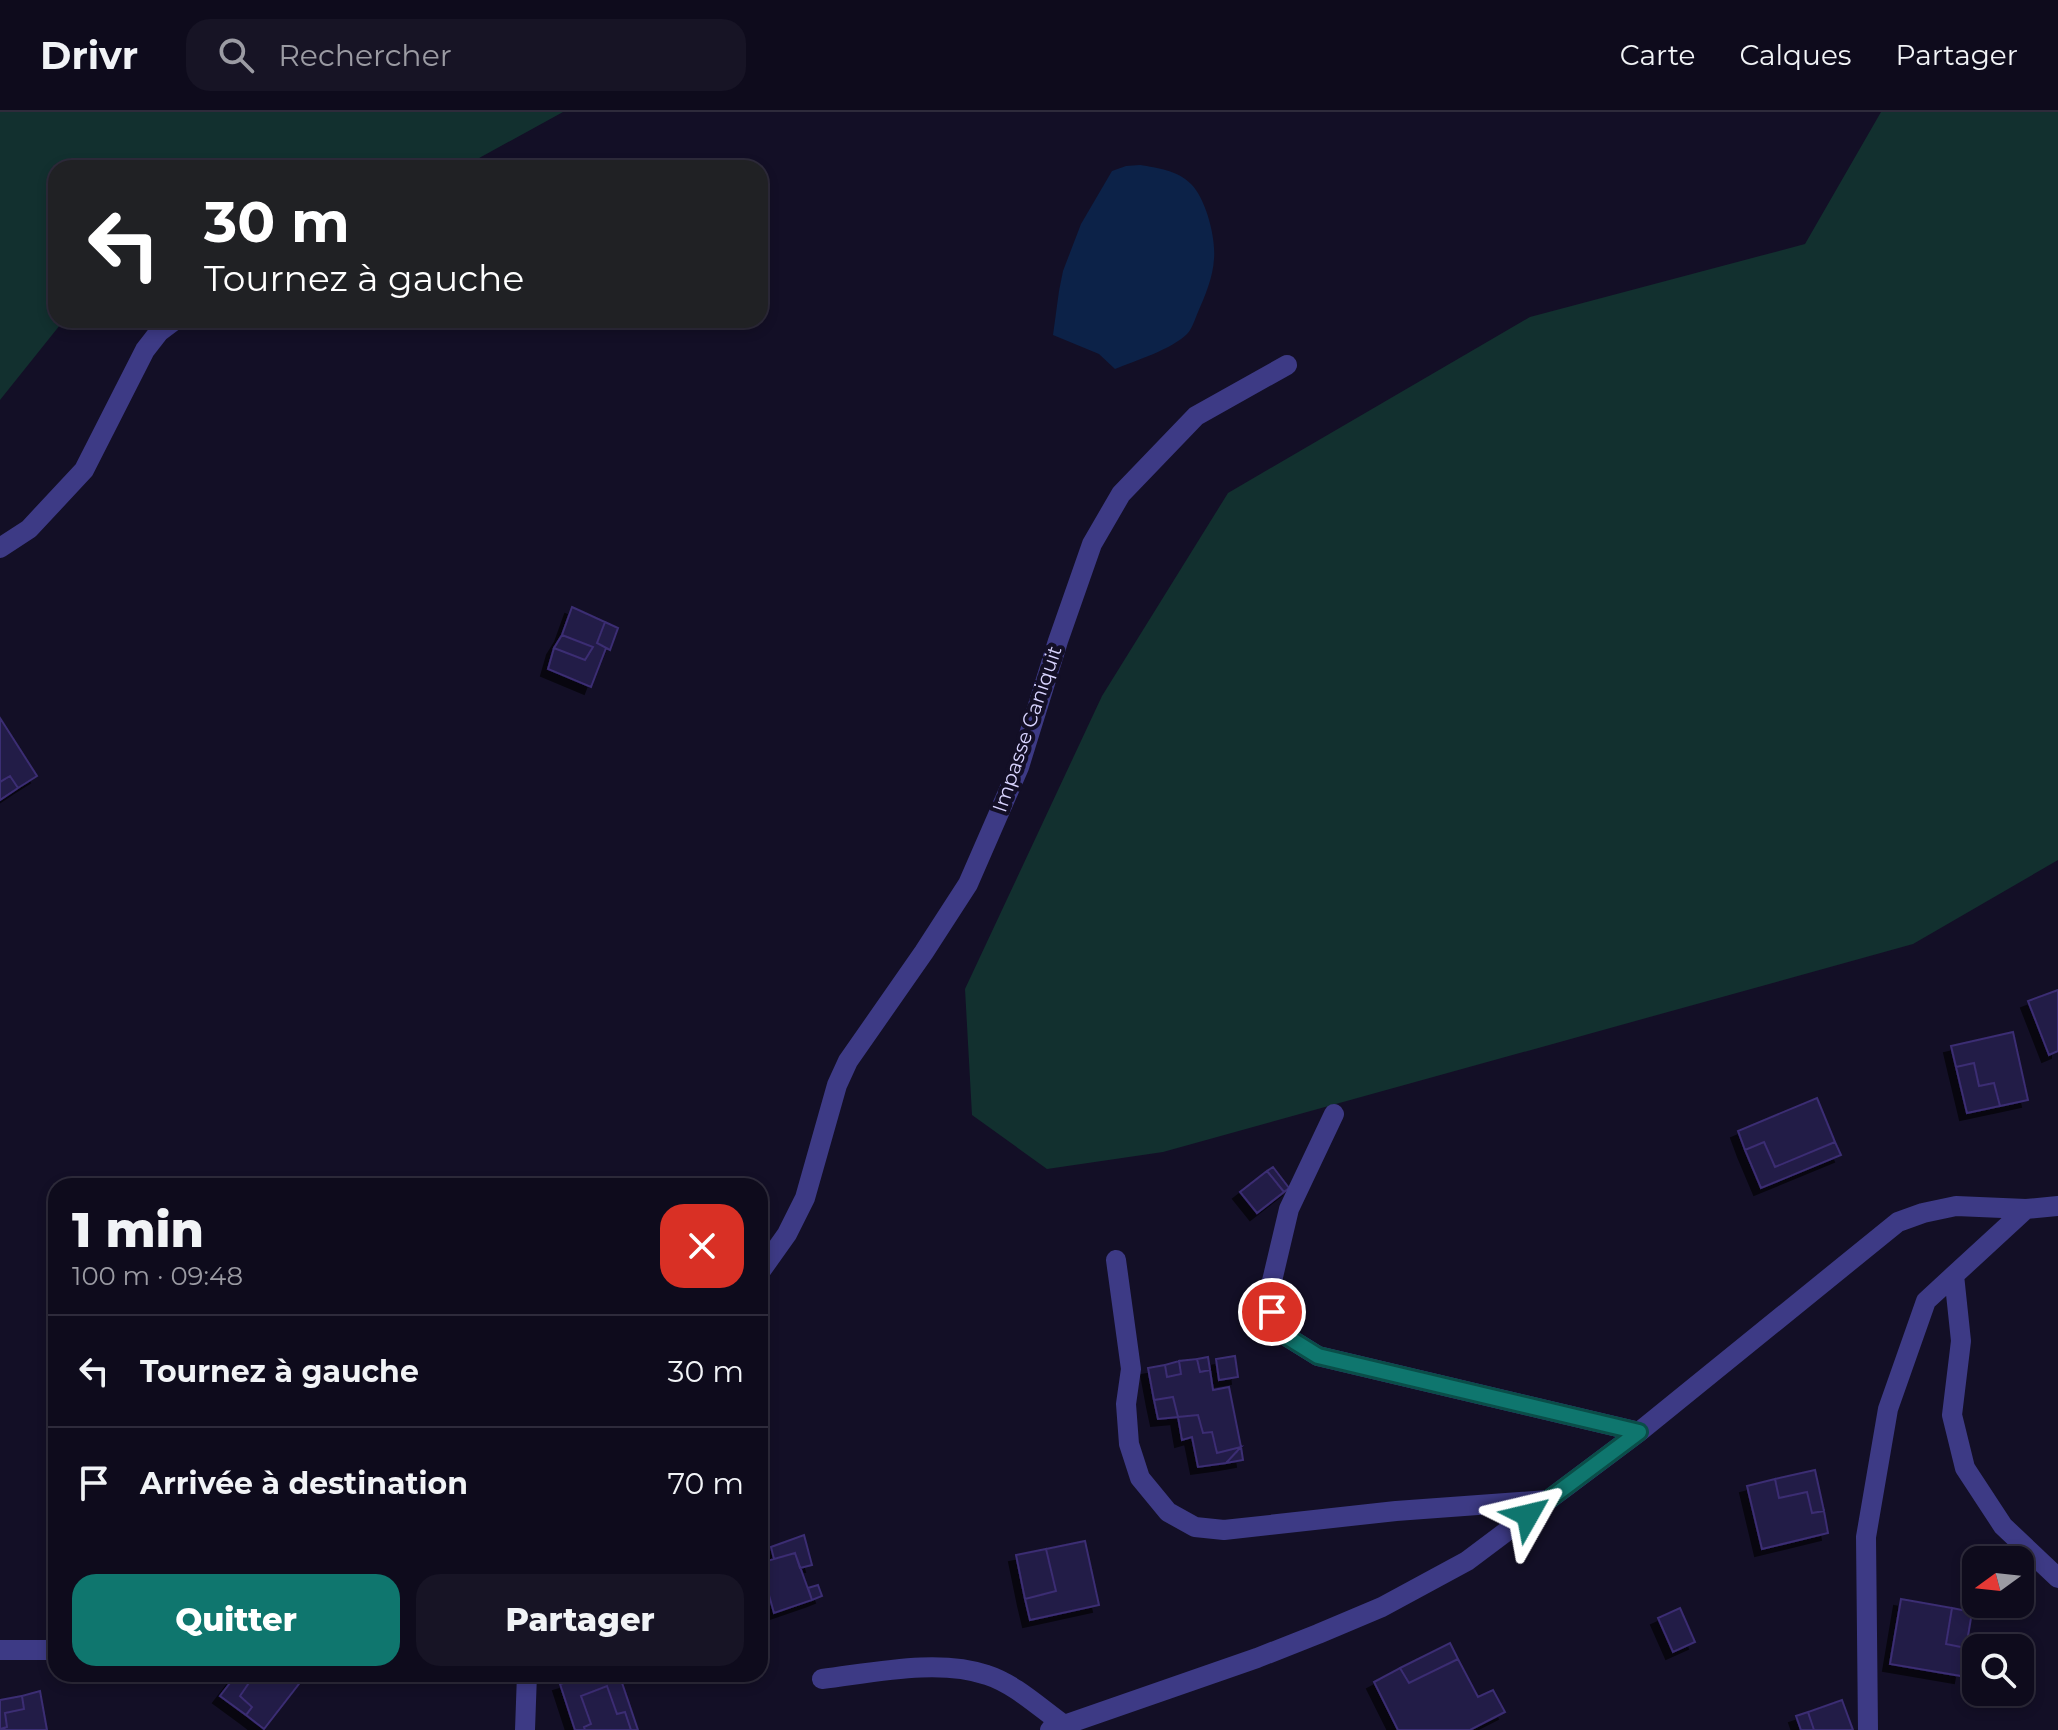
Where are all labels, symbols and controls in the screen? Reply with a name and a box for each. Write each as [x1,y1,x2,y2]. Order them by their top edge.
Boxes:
search box [186,19,746,91]
text: Drivr [40,32,138,79]
icon: search [214,33,258,77]
text: Rechercher [278,37,452,74]
text: Carte [1620,38,1695,72]
text: Calques [1739,38,1851,72]
text: Partager [1895,38,2018,72]
text: 30 m [204,188,350,256]
icon: left [72,192,176,296]
text: Tournez à gauche [204,256,524,300]
street label: Impasse Caniquit [987,643,1067,815]
text: 1 min [72,1201,204,1259]
button: close [660,1204,744,1288]
text: 100 m · 09:48 [72,1260,243,1292]
pin [1238,1278,1306,1346]
icon: arrive [1250,1290,1294,1334]
icon: left [72,1349,116,1393]
text: Tournez à gauche [140,1353,419,1390]
text: 30 m [668,1353,744,1390]
icon: arrive [72,1461,116,1505]
text: Arrivée à destination [140,1465,468,1502]
text: 70 m [667,1465,744,1502]
position arrow [1486,1473,1570,1557]
north arrow [1962,1546,2034,1618]
map controls [1962,1546,2034,1706]
button: Quitter [72,1574,400,1666]
button: Partager [416,1574,744,1666]
button: search [1962,1634,2034,1706]

